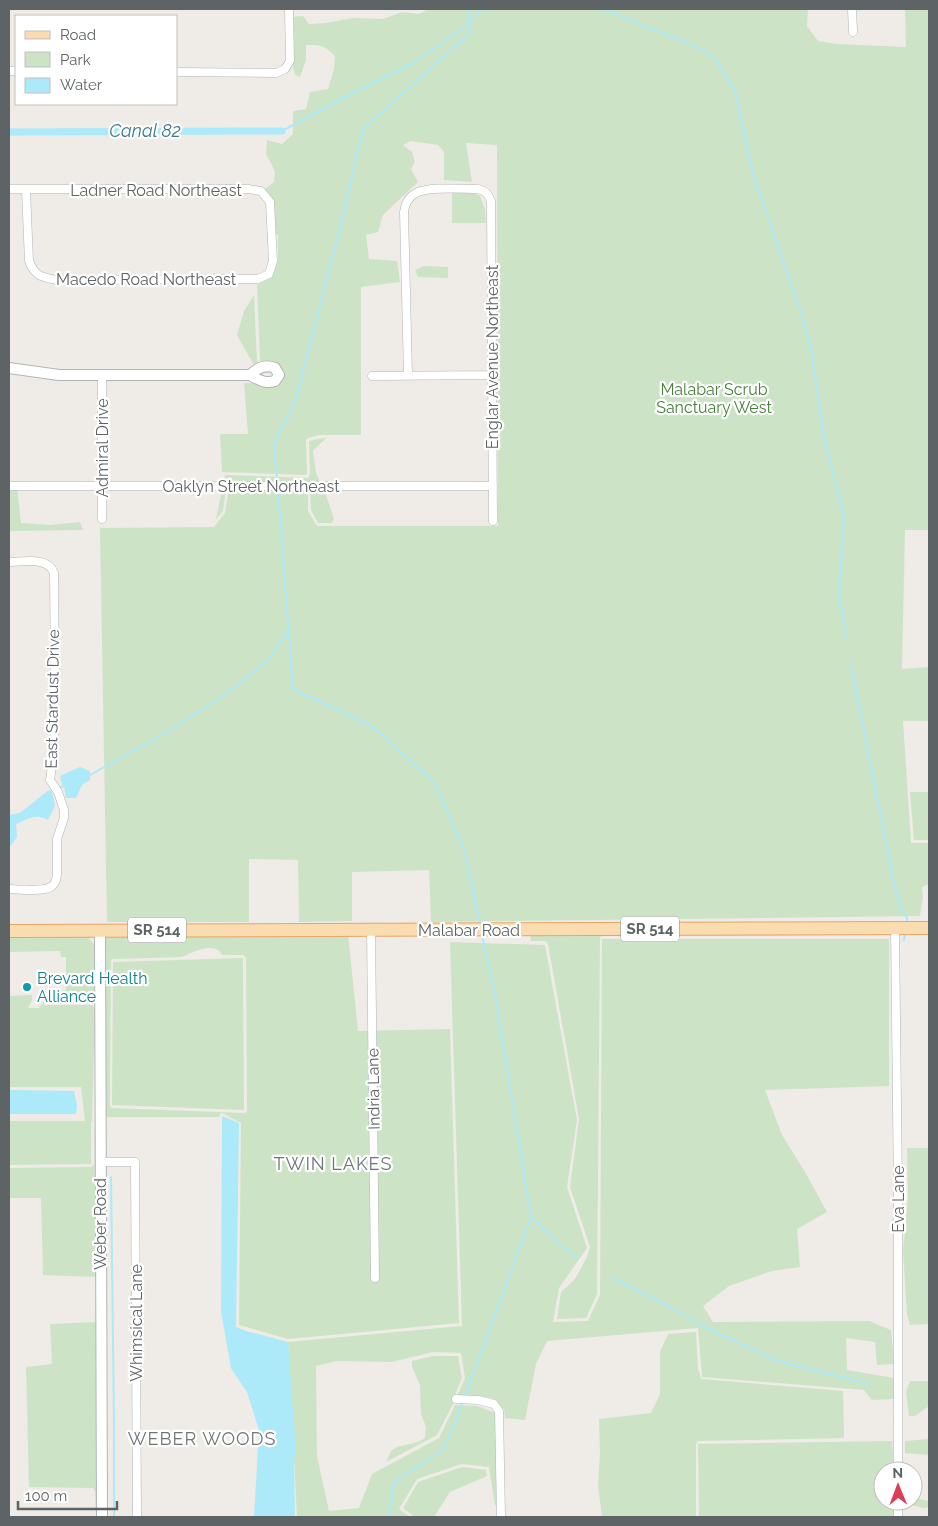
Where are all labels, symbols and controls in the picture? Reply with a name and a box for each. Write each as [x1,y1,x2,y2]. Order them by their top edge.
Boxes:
legend [15,15,178,105]
text: Road [60,26,96,44]
text: Park [60,51,91,69]
text: Water [60,76,103,94]
water label: Canal 82 [109,120,181,141]
street label: Ladner Road Northeast [70,181,243,200]
street label: Englar Avenue Northeast [483,264,502,449]
street label: Macedo Road Northeast [56,270,237,289]
park label: Malabar Scrub Sanctuary West [656,380,772,417]
street label: Admiral Drive [93,398,112,498]
street label: Oaklyn Street Northeast [162,477,340,496]
street label: East Stardust Drive [42,629,63,769]
road number: SR 514 [621,916,679,942]
road number: SR 514 [128,918,186,942]
street label: Malabar Road [418,921,520,940]
place label: Brevard Health Alliance [37,969,147,1006]
marker: Brevard Health Alliance [21,981,33,993]
street label: Indria Lane [363,1048,384,1130]
district label: TWIN LAKES [274,1153,392,1174]
street label: Eva Lane [889,1165,908,1233]
street label: Weber Road [91,1178,110,1270]
street label: Whimsical Lane [127,1264,146,1382]
district label: WEBER WOODS [128,1428,276,1449]
north arrow [873,1461,923,1511]
text: N [892,1465,903,1481]
scale bar [18,1478,116,1510]
text: 100 m [25,1487,67,1505]

